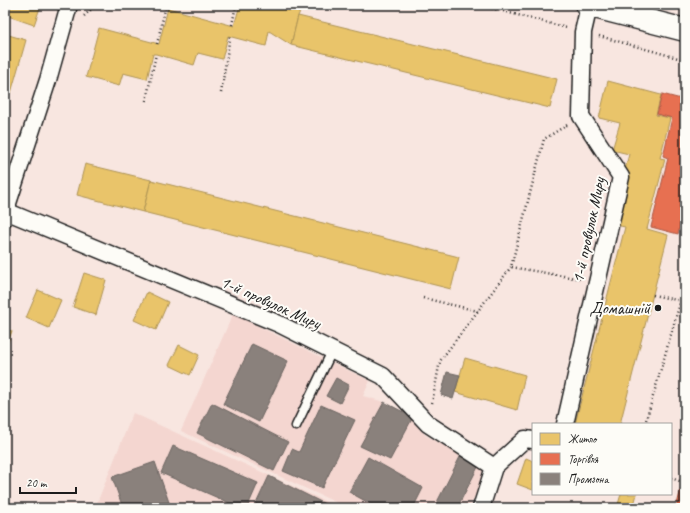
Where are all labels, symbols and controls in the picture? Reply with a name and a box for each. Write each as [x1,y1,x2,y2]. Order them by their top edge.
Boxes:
street label: 1-й провулок Миру [567,174,610,285]
street label: 1-й провулок Миру [218,271,325,334]
place label: Домашній [590,298,651,319]
marker: Домашній [653,303,663,313]
legend [532,423,672,495]
text: Житло [568,431,598,447]
text: Торгівля [568,451,599,467]
scale bar [20,469,76,495]
text: Промзона [568,471,610,487]
text: 20 m [26,475,48,491]

